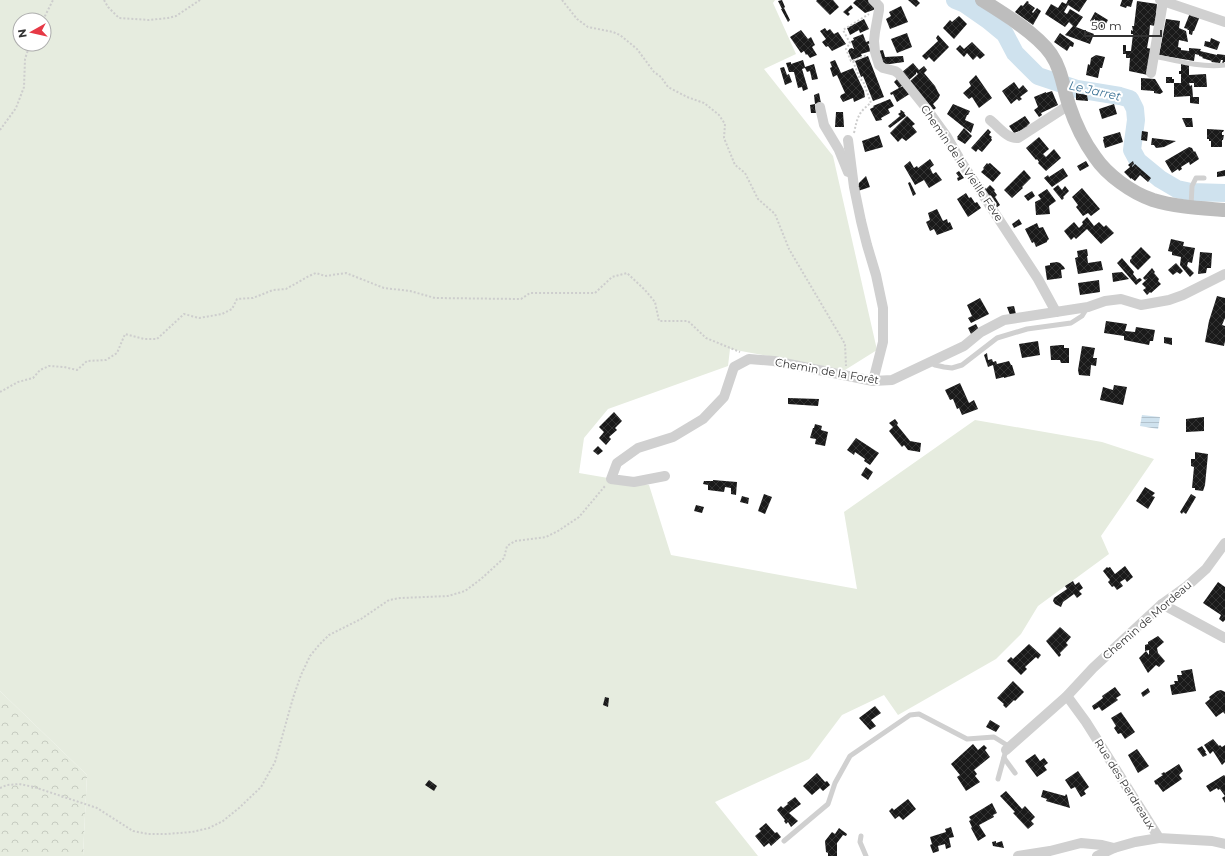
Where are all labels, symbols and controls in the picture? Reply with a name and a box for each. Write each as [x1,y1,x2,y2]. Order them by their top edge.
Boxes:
north arrow [12,12,52,52]
scale bar [1085,12,1161,38]
text: 50 m [1091,18,1122,33]
text: N [15,28,30,39]
water label: Le Jarret [1068,77,1123,104]
street label: Chemin de la Vieille Fève [918,102,1006,224]
street label: Chemin de la Forêt [774,355,881,387]
street label: Chemin de Mordeau [1100,578,1194,662]
street label: Rue des Perdreaux [1092,736,1159,832]

